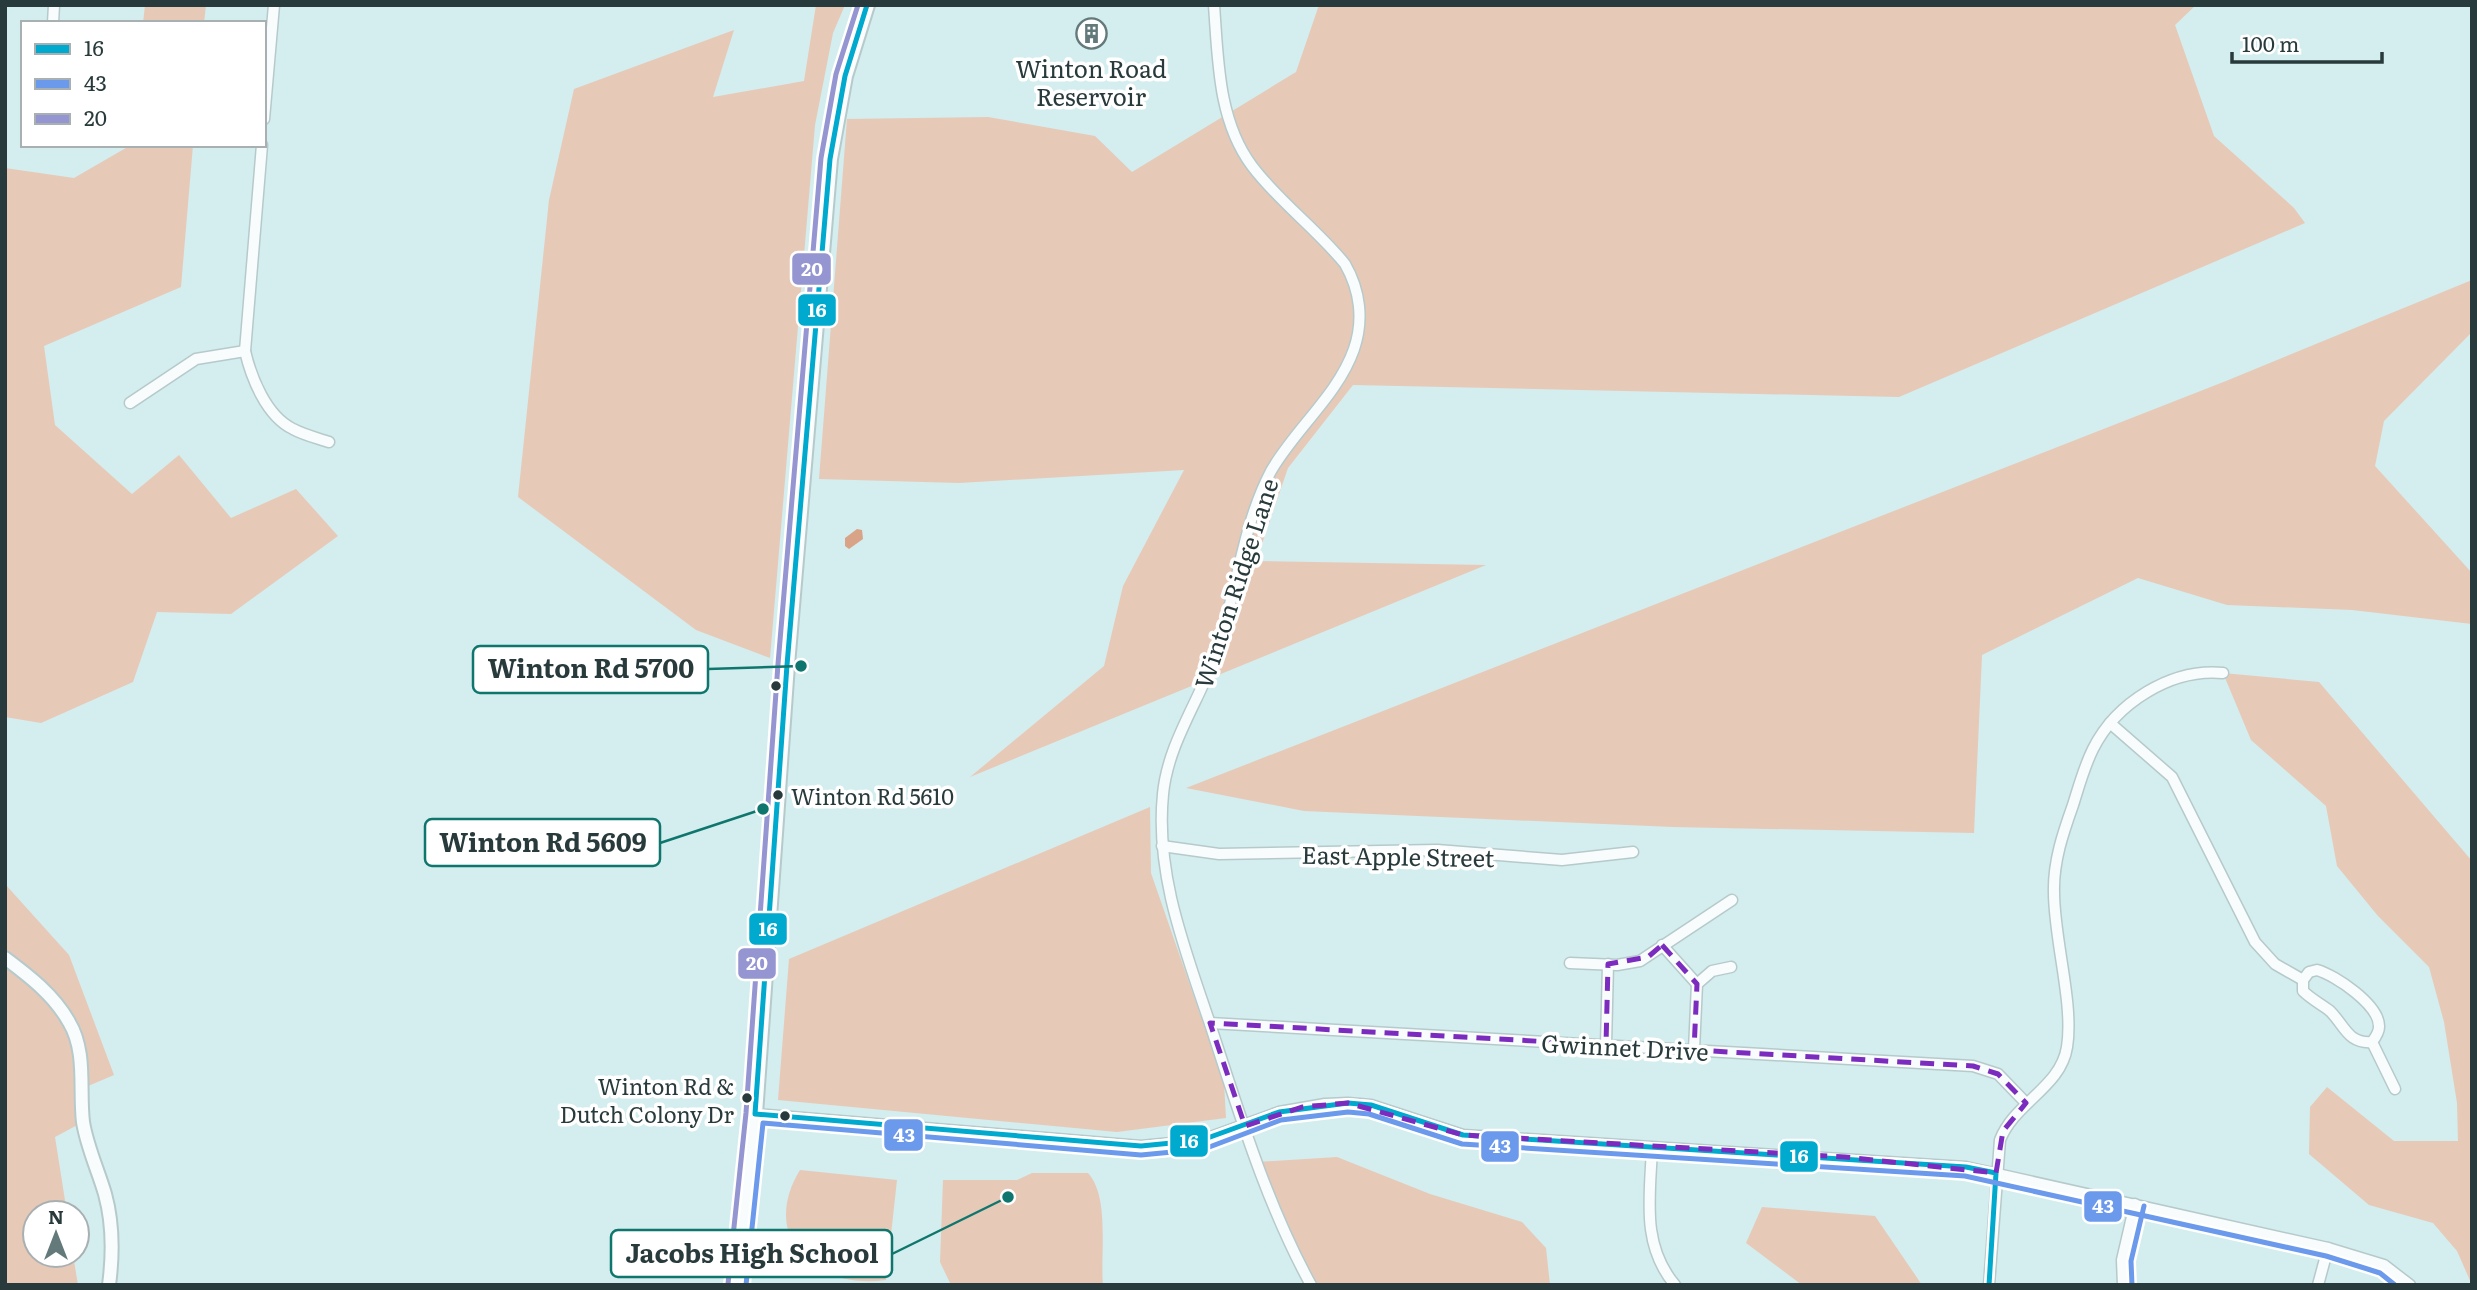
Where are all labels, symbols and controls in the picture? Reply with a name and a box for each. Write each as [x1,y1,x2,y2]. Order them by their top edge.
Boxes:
building icon: Winton Road Reservoir [1074,16,1108,50]
legend [21,21,266,147]
scale bar [2232,21,2382,65]
text: 100 m [2242,27,2299,58]
text: 16 [84,31,104,62]
place label: Winton Road Reservoir [1015,50,1167,113]
text: 43 [84,66,107,97]
text: 20 [84,101,107,132]
line badge: 20 [791,252,832,286]
text: 20 [801,254,823,282]
line badge: 16 [797,293,837,327]
text: 16 [808,295,826,323]
street label: Winton Ridge Lane [1184,473,1286,693]
callout: Winton Rd 5700 [473,646,708,693]
text: Winton Rd 5700 [488,647,694,686]
unlabelled marker [769,679,783,693]
place label: Winton Rd 5610 [791,779,954,812]
marker: Winton Rd 5610 [771,788,785,802]
callout: Winton Rd 5609 [425,819,660,866]
text: Winton Rd 5609 [439,821,647,860]
street label: East Apple Street [1301,836,1495,874]
line badge: 16 [748,912,788,946]
text: 16 [759,914,777,942]
line badge: 20 [737,947,777,980]
text: 20 [746,948,768,976]
street label: Gwinnet Drive [1540,1024,1710,1068]
place label: Winton Rd & Dutch Colony Dr [560,1069,735,1130]
marker: Winton Rd & Dutch Colony Dr [740,1091,754,1105]
unlabelled marker [778,1109,792,1123]
line badge: 43 [883,1118,924,1152]
text: 43 [893,1120,915,1148]
line badge: 16 [1169,1124,1209,1158]
text: 16 [1180,1126,1198,1154]
line badge: 43 [1480,1130,1520,1163]
text: 43 [1489,1131,1511,1159]
line badge: 16 [1779,1140,1819,1173]
text: 16 [1790,1141,1808,1169]
line badge: 43 [2083,1190,2123,1223]
text: 43 [2092,1191,2114,1219]
north arrow [21,1199,91,1269]
text: N [48,1202,64,1230]
callout: Jacobs High School [611,1230,892,1277]
text: Jacobs High School [625,1232,879,1271]

